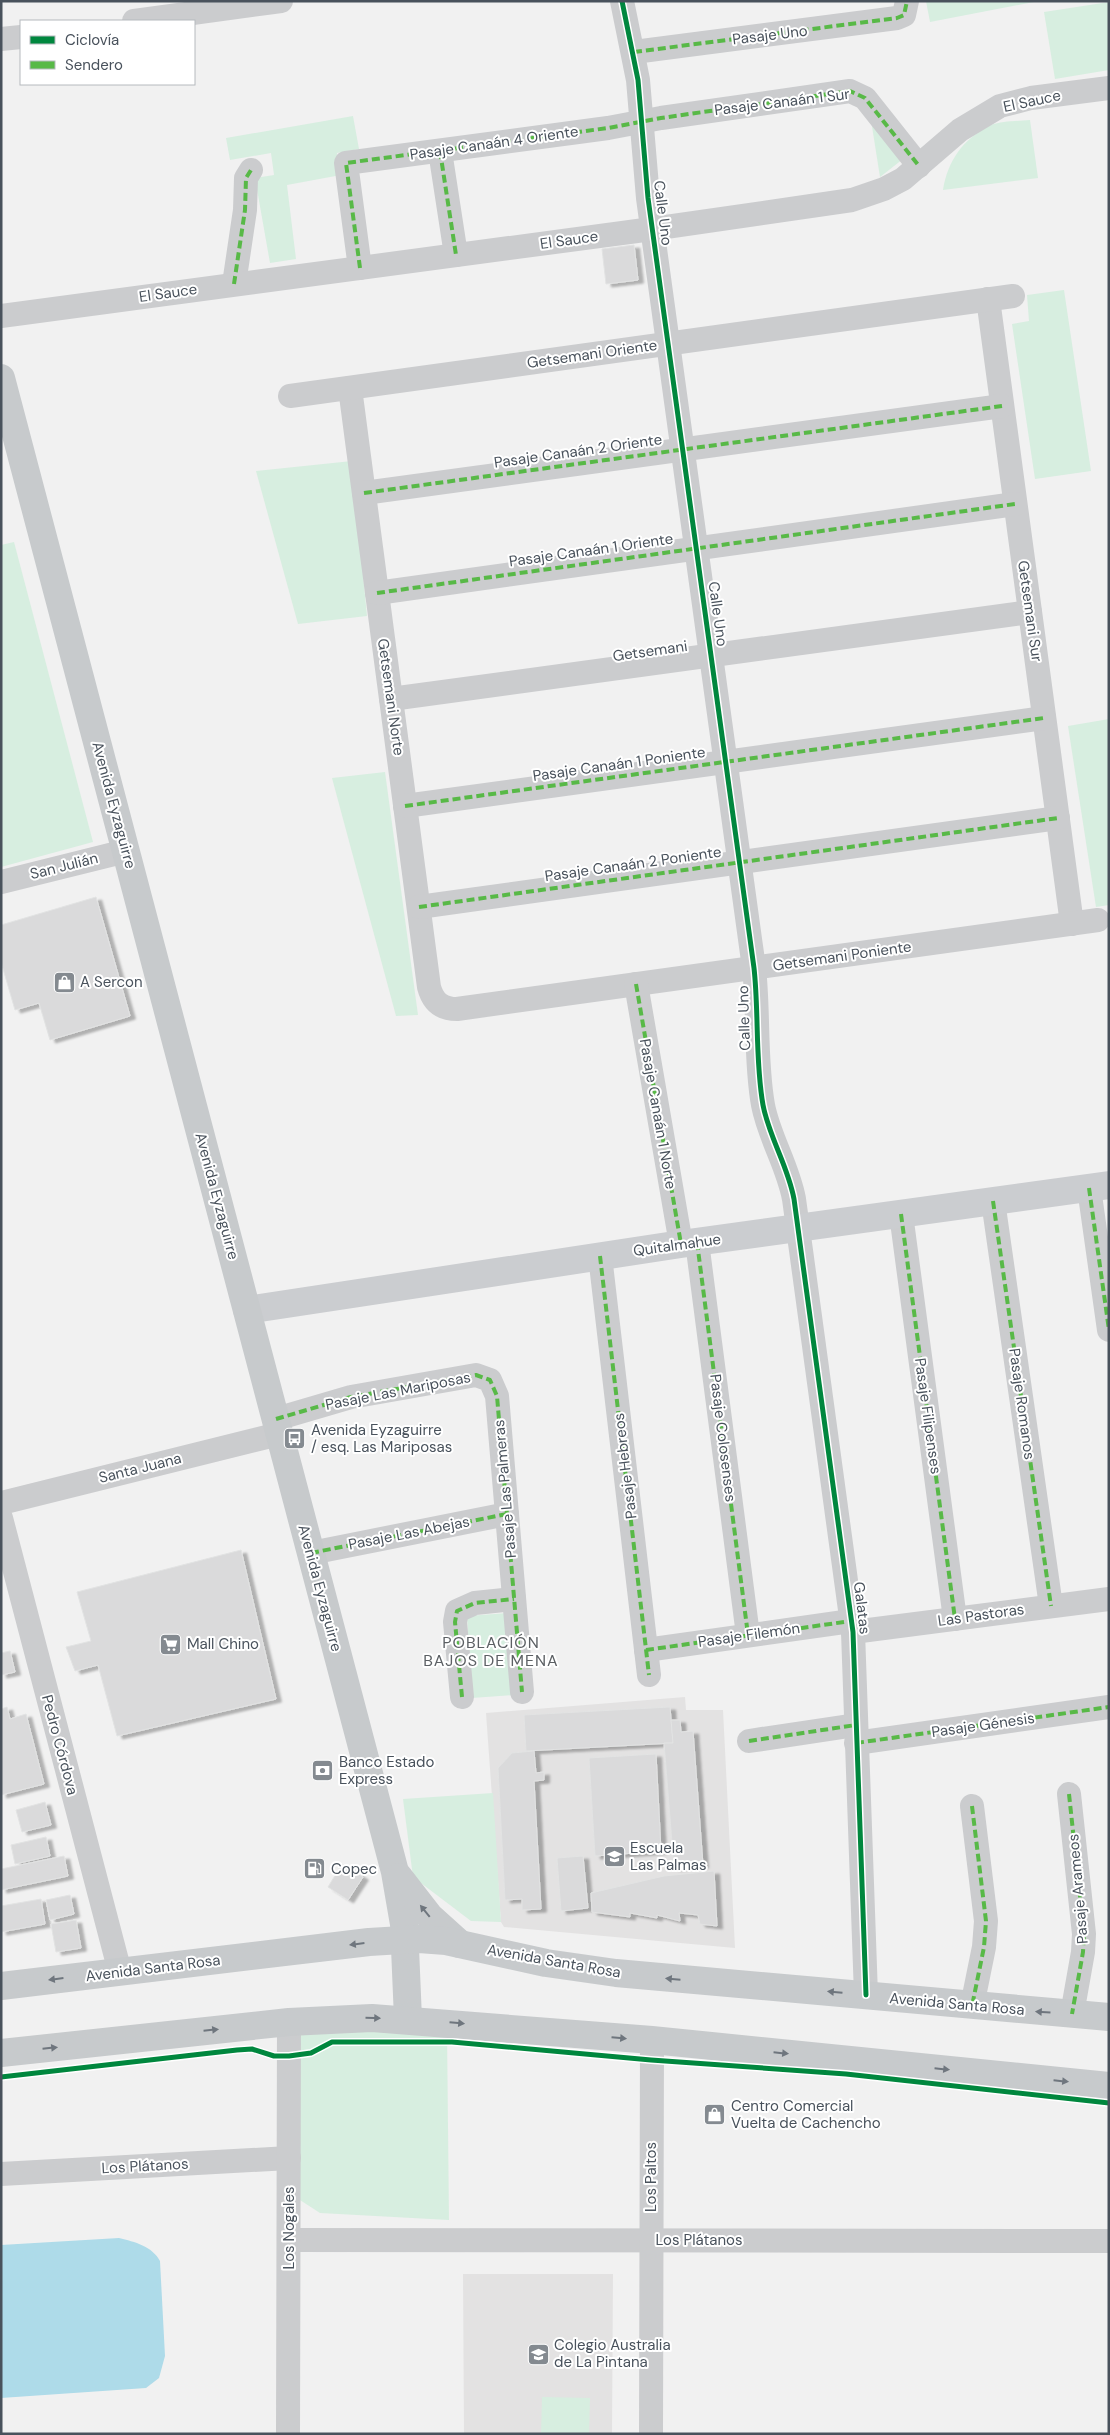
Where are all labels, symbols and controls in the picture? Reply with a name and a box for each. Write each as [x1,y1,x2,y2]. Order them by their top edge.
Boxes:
legend [20,20,195,85]
street label: Pasaje Uno [731,20,809,50]
text: Ciclovía [65,30,119,50]
text: Sendero [65,55,123,75]
street label: Pasaje Canaán 1 Sur [713,84,851,120]
street label: El Sauce [1001,85,1063,117]
street label: Pasaje Canaán 4 Oriente [408,121,580,165]
street label: Calle Uno [649,179,677,247]
street label: El Sauce [539,226,599,254]
street label: El Sauce [138,279,198,307]
street label: Getsemani Oriente [526,335,658,373]
street label: Pasaje Canaán 2 Oriente [493,429,663,473]
street label: Pasaje Canaán 1 Oriente [508,529,674,571]
street label: Getsemani Sur [1013,559,1047,663]
street label: Calle Uno [704,580,732,648]
street label: Getsemani [611,636,689,666]
street label: Getsemani Norte [373,637,409,757]
street label: Avenida Eyzaguirre [87,739,141,871]
street label: Pasaje Canaán 1 Poniente [531,742,707,786]
street label: Pasaje Canaán 2 Poniente [543,842,723,886]
street label: San Julián [28,848,100,884]
street label: Getsemani Poniente [771,936,913,976]
shop icon: A Sercon [52,970,76,994]
place label: A Sercon [80,972,143,992]
street label: Calle Uno [733,985,755,1051]
street label: Pasaje Canaán 1 Norte [635,1037,681,1191]
street label: Avenida Eyzaguirre [190,1130,244,1262]
street label: Quitalmahue [632,1229,722,1261]
street label: Pasaje Romanos [1004,1347,1040,1461]
street label: Pasaje Filipenses [910,1357,946,1475]
street label: Pasaje Las Mariposas [324,1367,472,1415]
street label: Pasaje Colosenses [705,1373,741,1503]
street label: Pasaje Hebreos [609,1412,641,1520]
street label: Pasaje Las Palmeras [489,1419,521,1559]
place label: Avenida Eyzaguirre / esq. Las Mariposas [311,1420,452,1457]
bus stop icon: Avenida Eyzaguirre / esq. Las Mariposas [283,1427,307,1451]
street label: Santa Juana [97,1448,183,1488]
street label: Pasaje Las Abejas [347,1511,471,1555]
street label: Avenida Eyzaguirre [293,1522,347,1654]
street label: Galatas [849,1581,875,1635]
street label: Las Pastoras [936,1599,1026,1631]
street label: Pasaje Filemón [697,1618,801,1652]
supermarket icon: Mall Chino [159,1632,183,1656]
district label: POBLACIÓN BAJOS DE MENA [423,1632,559,1671]
place label: Mall Chino [187,1634,259,1654]
street label: Pedro Córdova [37,1693,83,1797]
street label: Pasaje Génesis [930,1708,1036,1742]
place label: Banco Estado Express [339,1752,434,1789]
bank icon: Banco Estado Express [311,1759,335,1783]
street label: Pasaje Arameos [1063,1833,1093,1945]
place label: Escuela Las Palmas [630,1838,707,1875]
school or university icon: Escuela Las Palmas [602,1845,626,1869]
fuel station icon: Copec [303,1857,327,1881]
place label: Copec [331,1859,377,1879]
one-way arrow [419,1905,430,1918]
street label: Avenida Santa Rosa [486,1939,622,1983]
one-way arrow [349,1940,365,1948]
street label: Avenida Santa Rosa [85,1950,221,1986]
one-way arrow [665,1974,681,1982]
one-way arrow [48,1975,64,1983]
one-way arrow [827,1988,843,1996]
street label: Avenida Santa Rosa [889,1988,1025,2020]
one-way arrow [1034,2007,1050,2015]
one-way arrow [365,2014,381,2022]
one-way arrow [449,2020,465,2028]
one-way arrow [204,2026,220,2034]
one-way arrow [611,2034,627,2042]
one-way arrow [42,2044,58,2052]
one-way arrow [773,2049,789,2057]
one-way arrow [935,2065,951,2073]
one-way arrow [1053,2077,1069,2085]
place label: Centro Comercial Vuelta de Cachencho [731,2096,881,2133]
shop icon: Centro Comercial Vuelta de Cachencho [703,2103,727,2127]
street label: Los Paltos [641,2142,661,2212]
street label: Los Plátanos [101,2154,189,2178]
street label: Los Nogales [279,2187,299,2269]
street label: Los Plátanos [655,2230,743,2250]
place label: Colegio Australia de La Pintana [554,2335,671,2372]
school or university icon: Colegio Australia de La Pintana [526,2342,550,2366]

